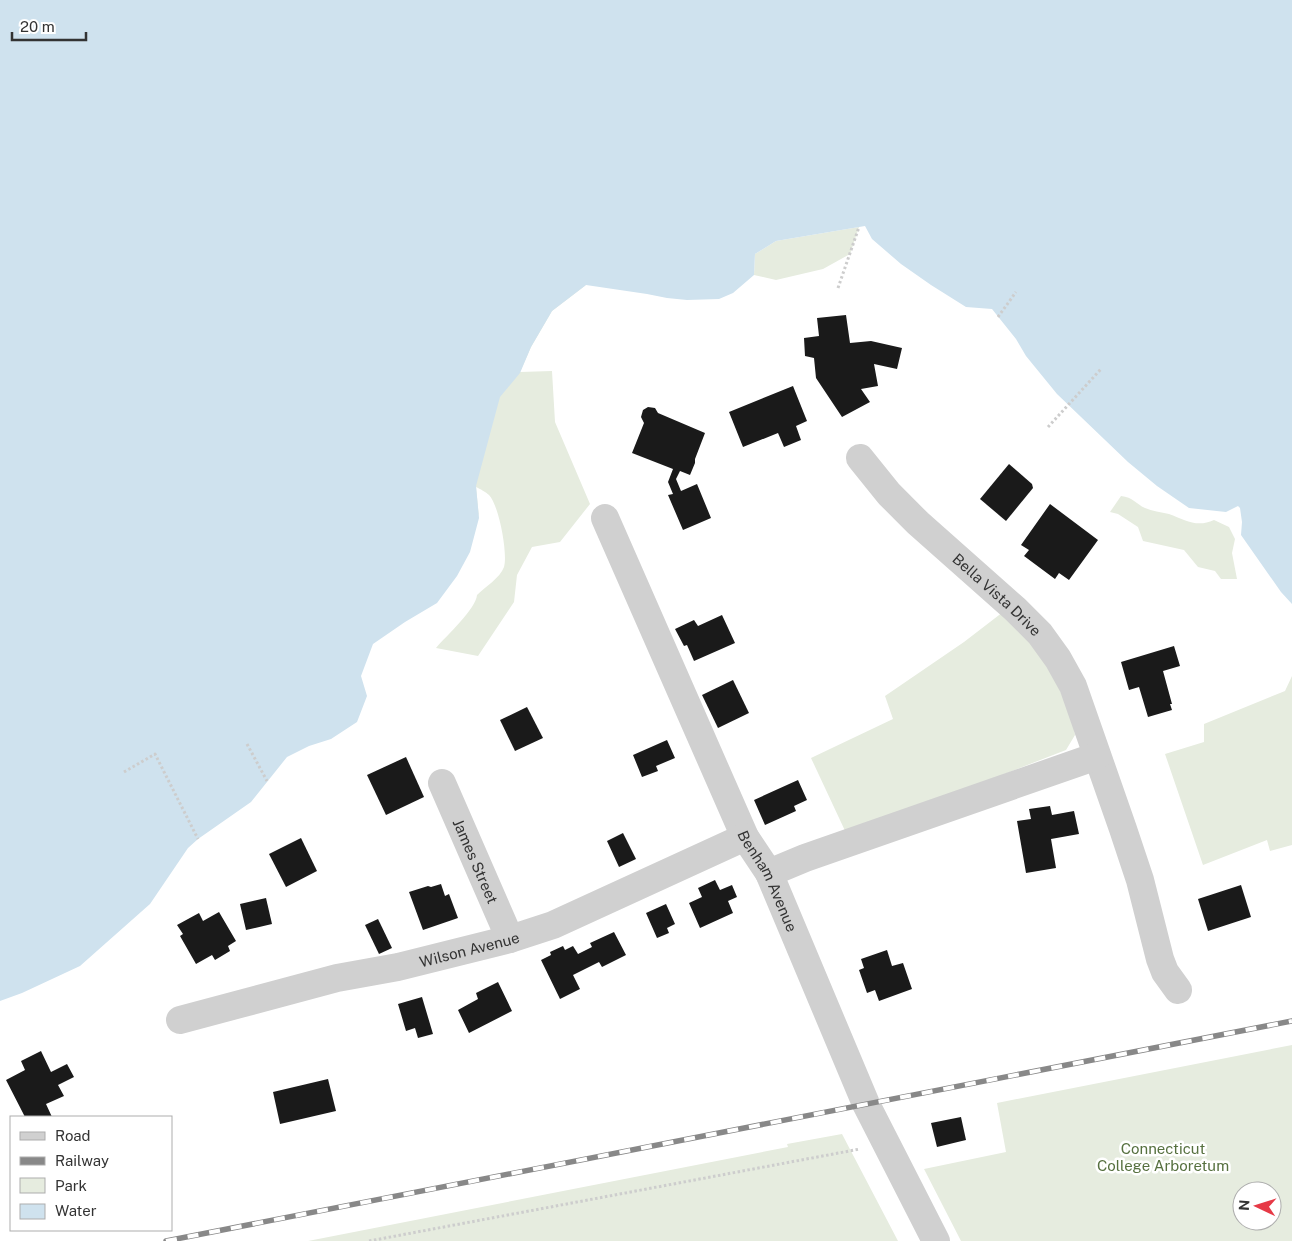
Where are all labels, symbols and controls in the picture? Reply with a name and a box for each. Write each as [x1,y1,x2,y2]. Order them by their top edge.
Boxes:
scale bar [12,10,86,42]
text: 20 m [20,18,55,35]
street label: Bella Vista Drive [950,550,1045,639]
street label: James Street [450,816,502,906]
street label: Benham Avenue [735,828,801,934]
street label: Wilson Avenue [418,928,521,970]
legend [10,1116,172,1231]
text: Road [55,1127,91,1144]
park label: Connecticut College Arboretum [1097,1140,1229,1174]
text: Railway [55,1152,109,1169]
text: Park [55,1177,87,1194]
north arrow [1232,1181,1282,1231]
text: N [1236,1199,1252,1211]
text: Water [55,1202,97,1219]

